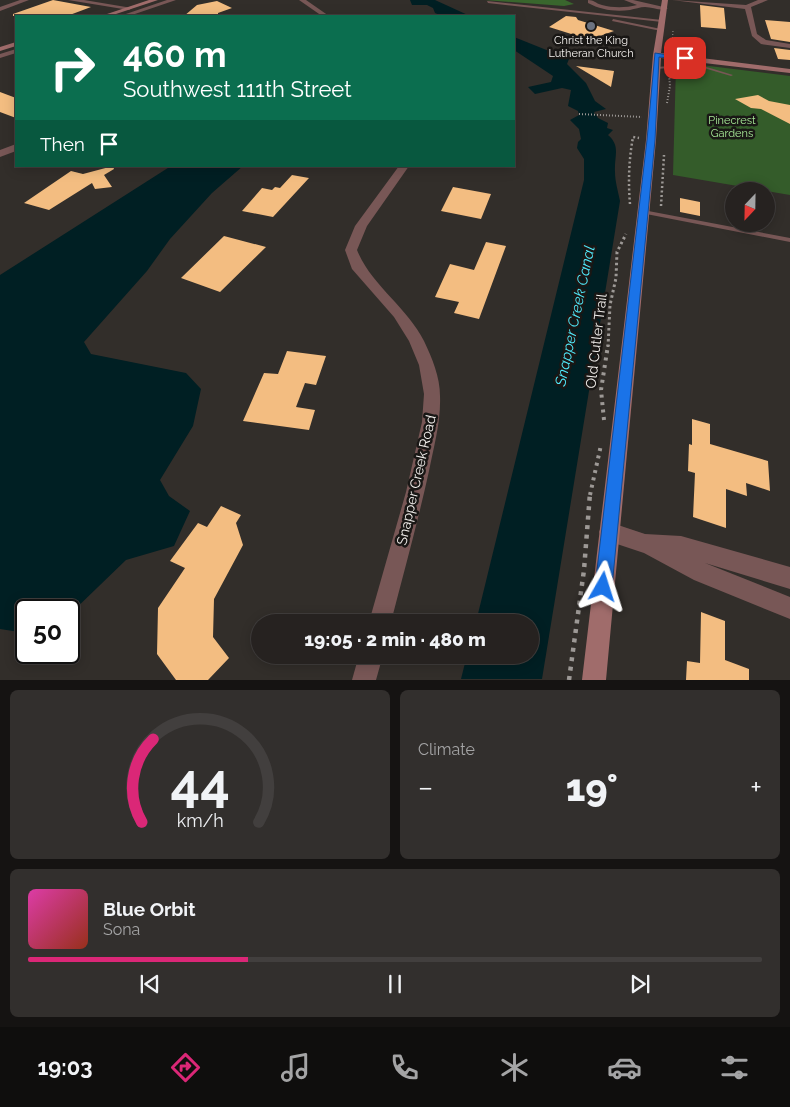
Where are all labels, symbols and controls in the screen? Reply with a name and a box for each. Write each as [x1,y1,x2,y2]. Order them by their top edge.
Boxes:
marker: Christ the King Lutheran Church [585,20,597,32]
text: 460 m [123,34,227,75]
place label: Christ the King Lutheran Church [548,34,634,60]
icon: right [40,35,105,100]
pin [664,37,706,79]
icon: arrive [671,44,699,72]
text: Southwest 111th Street [123,76,352,102]
park label: Pinecrest Gardens [708,114,756,140]
icon: arrive [95,130,123,158]
text: Then [40,133,85,155]
north arrow [725,182,775,232]
map controls [725,182,775,232]
water label: Snapper Creek Canal [551,244,599,389]
street label: Old Cutler Trail [582,292,610,389]
street label: Snapper Creek Road [393,413,439,547]
position arrow [576,560,628,612]
speed limit sign: 50 [15,599,80,664]
text: 19:05 · 2 min · 480 m [304,628,486,650]
text: Climate [418,740,475,759]
text: 44 [170,752,230,813]
text: 19° [566,765,618,810]
text: − [418,771,433,804]
text: + [750,771,762,804]
text: km/h [176,810,224,831]
text: Blue Orbit [103,898,195,920]
text: Sona [103,920,140,939]
icon: previous [136,970,164,998]
icon: pause [381,970,409,998]
icon: next [626,970,654,998]
icon: directions [168,1050,203,1085]
icon: music [278,1050,313,1085]
icon: phone [387,1050,422,1085]
icon: climate [497,1050,532,1085]
icon: car [607,1050,642,1085]
icon: filters [717,1050,752,1085]
text: 19:03 [37,1054,93,1080]

